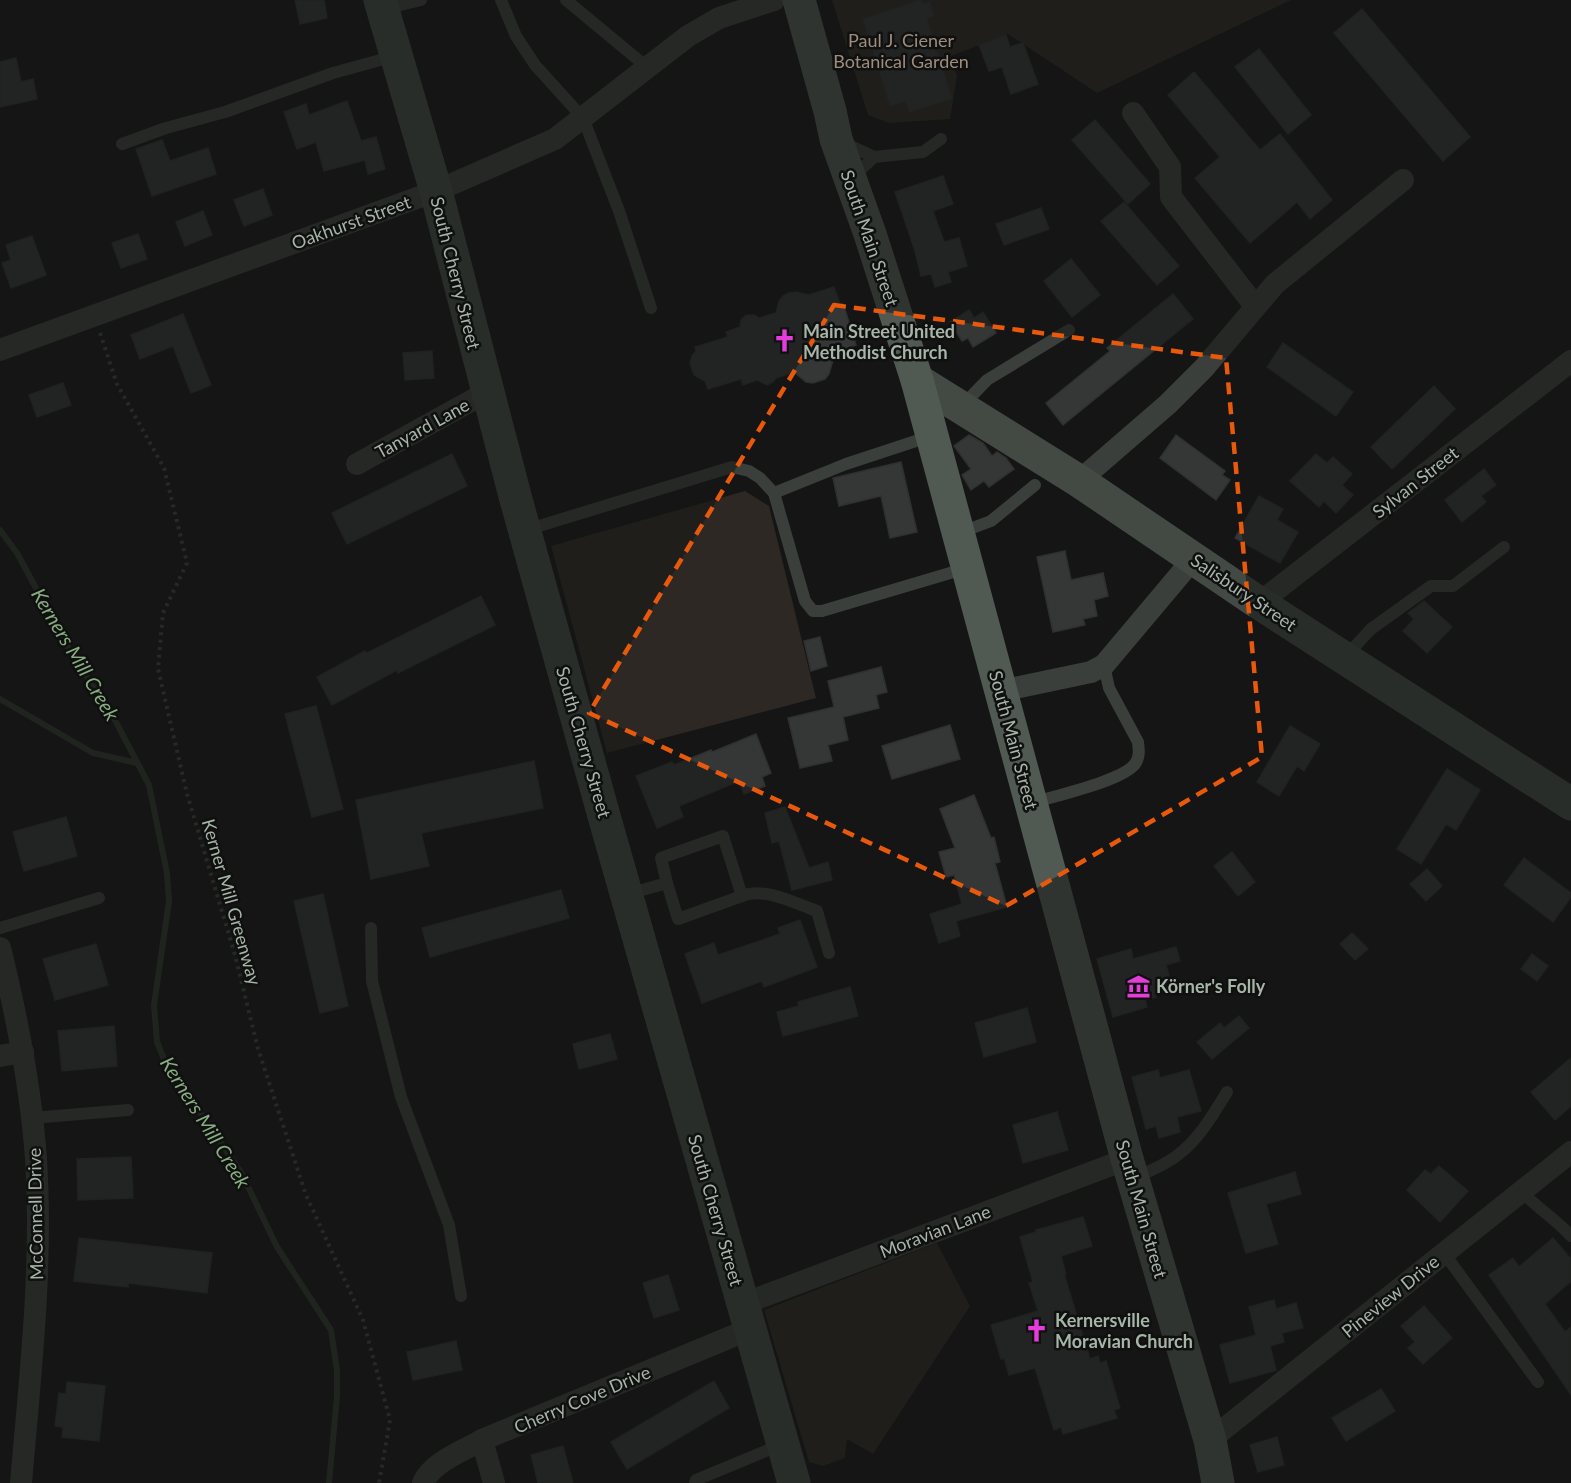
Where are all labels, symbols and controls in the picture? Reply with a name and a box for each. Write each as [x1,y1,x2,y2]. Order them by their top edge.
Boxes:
park label: Paul J. Ciener Botanical Garden [833,29,969,72]
street label: South Main Street [836,167,904,310]
street label: Oakhurst Street [288,190,414,254]
street label: South Cherry Street [426,194,486,352]
place label: Main Street United Methodist Church [803,320,955,363]
church icon: Main Street United Methodist Church [772,328,798,354]
street label: Tanyard Lane [371,393,473,463]
street label: Sylvan Street [1368,441,1463,522]
street label: Salisbury Street [1187,549,1301,636]
water label: Kerners Mill Creek [27,583,125,725]
street label: South Cherry Street [552,664,616,821]
street label: South Main Street [985,668,1043,812]
street label: Kerner Mill Greenway [198,816,266,988]
museum icon: Körner's Folly [1125,973,1151,999]
place label: Körner's Folly [1156,975,1266,997]
water label: Kerners Mill Creek [156,1052,256,1193]
street label: South Cherry Street [684,1132,748,1289]
street label: South Main Street [1112,1137,1172,1281]
street label: McConnell Drive [23,1148,47,1280]
street label: Moravian Lane [877,1200,993,1262]
street label: Pineview Drive [1337,1250,1443,1342]
place label: Kernersville Moravian Church [1055,1309,1193,1352]
church icon: Kernersville Moravian Church [1024,1317,1050,1343]
street label: Cherry Cove Drive [511,1360,653,1438]

